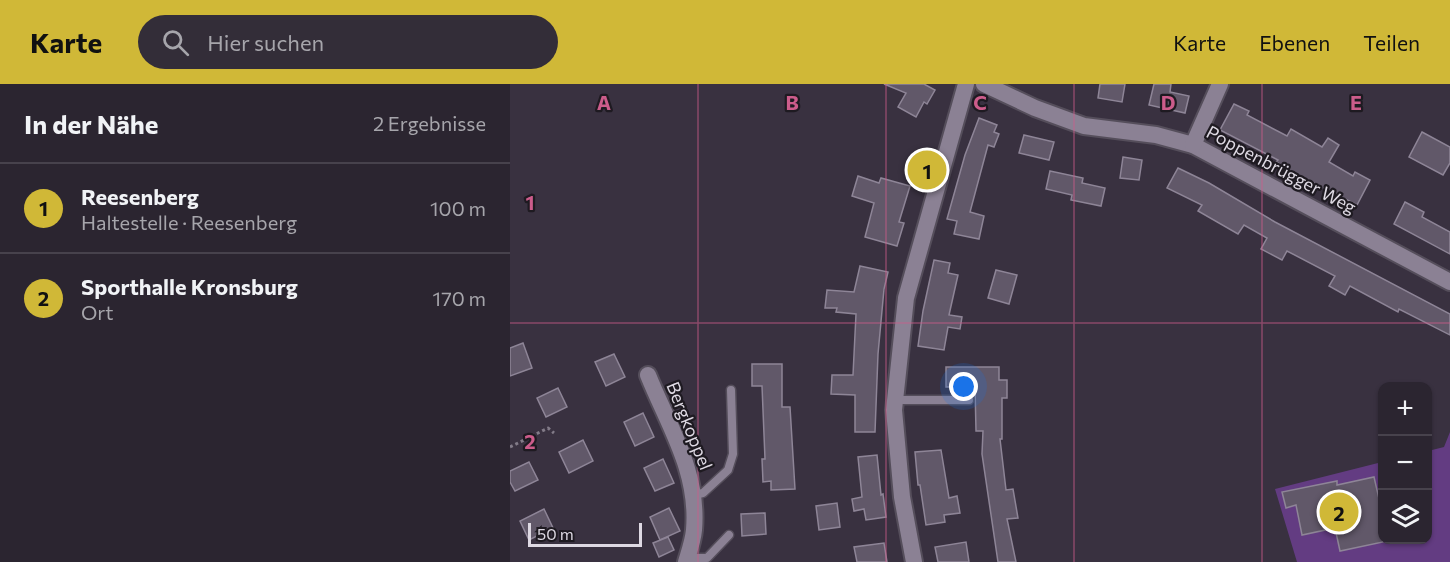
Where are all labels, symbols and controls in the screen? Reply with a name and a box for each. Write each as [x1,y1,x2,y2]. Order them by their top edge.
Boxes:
search box [138,15,558,69]
text: Karte [30,25,102,59]
icon: search [159,26,192,59]
text: Hier suchen [207,29,324,56]
text: Karte [1173,30,1226,55]
text: Ebenen [1259,30,1330,55]
text: Teilen [1363,30,1420,55]
text: A [597,90,611,114]
text: B [785,90,799,114]
text: C [973,90,987,114]
text: D [1161,90,1175,114]
text: E [1350,90,1362,114]
text: In der Nähe [24,108,159,139]
text: 2 Ergebnisse [373,111,486,135]
street label: Poppenbrügger Weg [1203,120,1360,218]
pin: 1 [908,148,946,193]
text: Reesenberg [81,183,199,210]
text: 1 [525,190,535,214]
text: 1 [39,196,48,220]
text: 100 m [430,196,486,220]
text: Haltestelle · Reesenberg [81,210,297,234]
text: Sporthalle Kronsburg [81,273,298,300]
text: 2 [38,286,49,310]
text: 170 m [433,286,486,310]
text: Ort [81,300,114,324]
your location [949,372,978,401]
street label: Bergkoppel [662,378,718,473]
map controls [1378,382,1432,544]
button: + [1378,382,1432,436]
text: 2 [524,429,536,453]
button: − [1378,436,1432,490]
pin: 2 [1320,490,1358,534]
button: layers [1378,490,1432,544]
scale bar [528,520,642,548]
text: 50 m [537,524,574,543]

